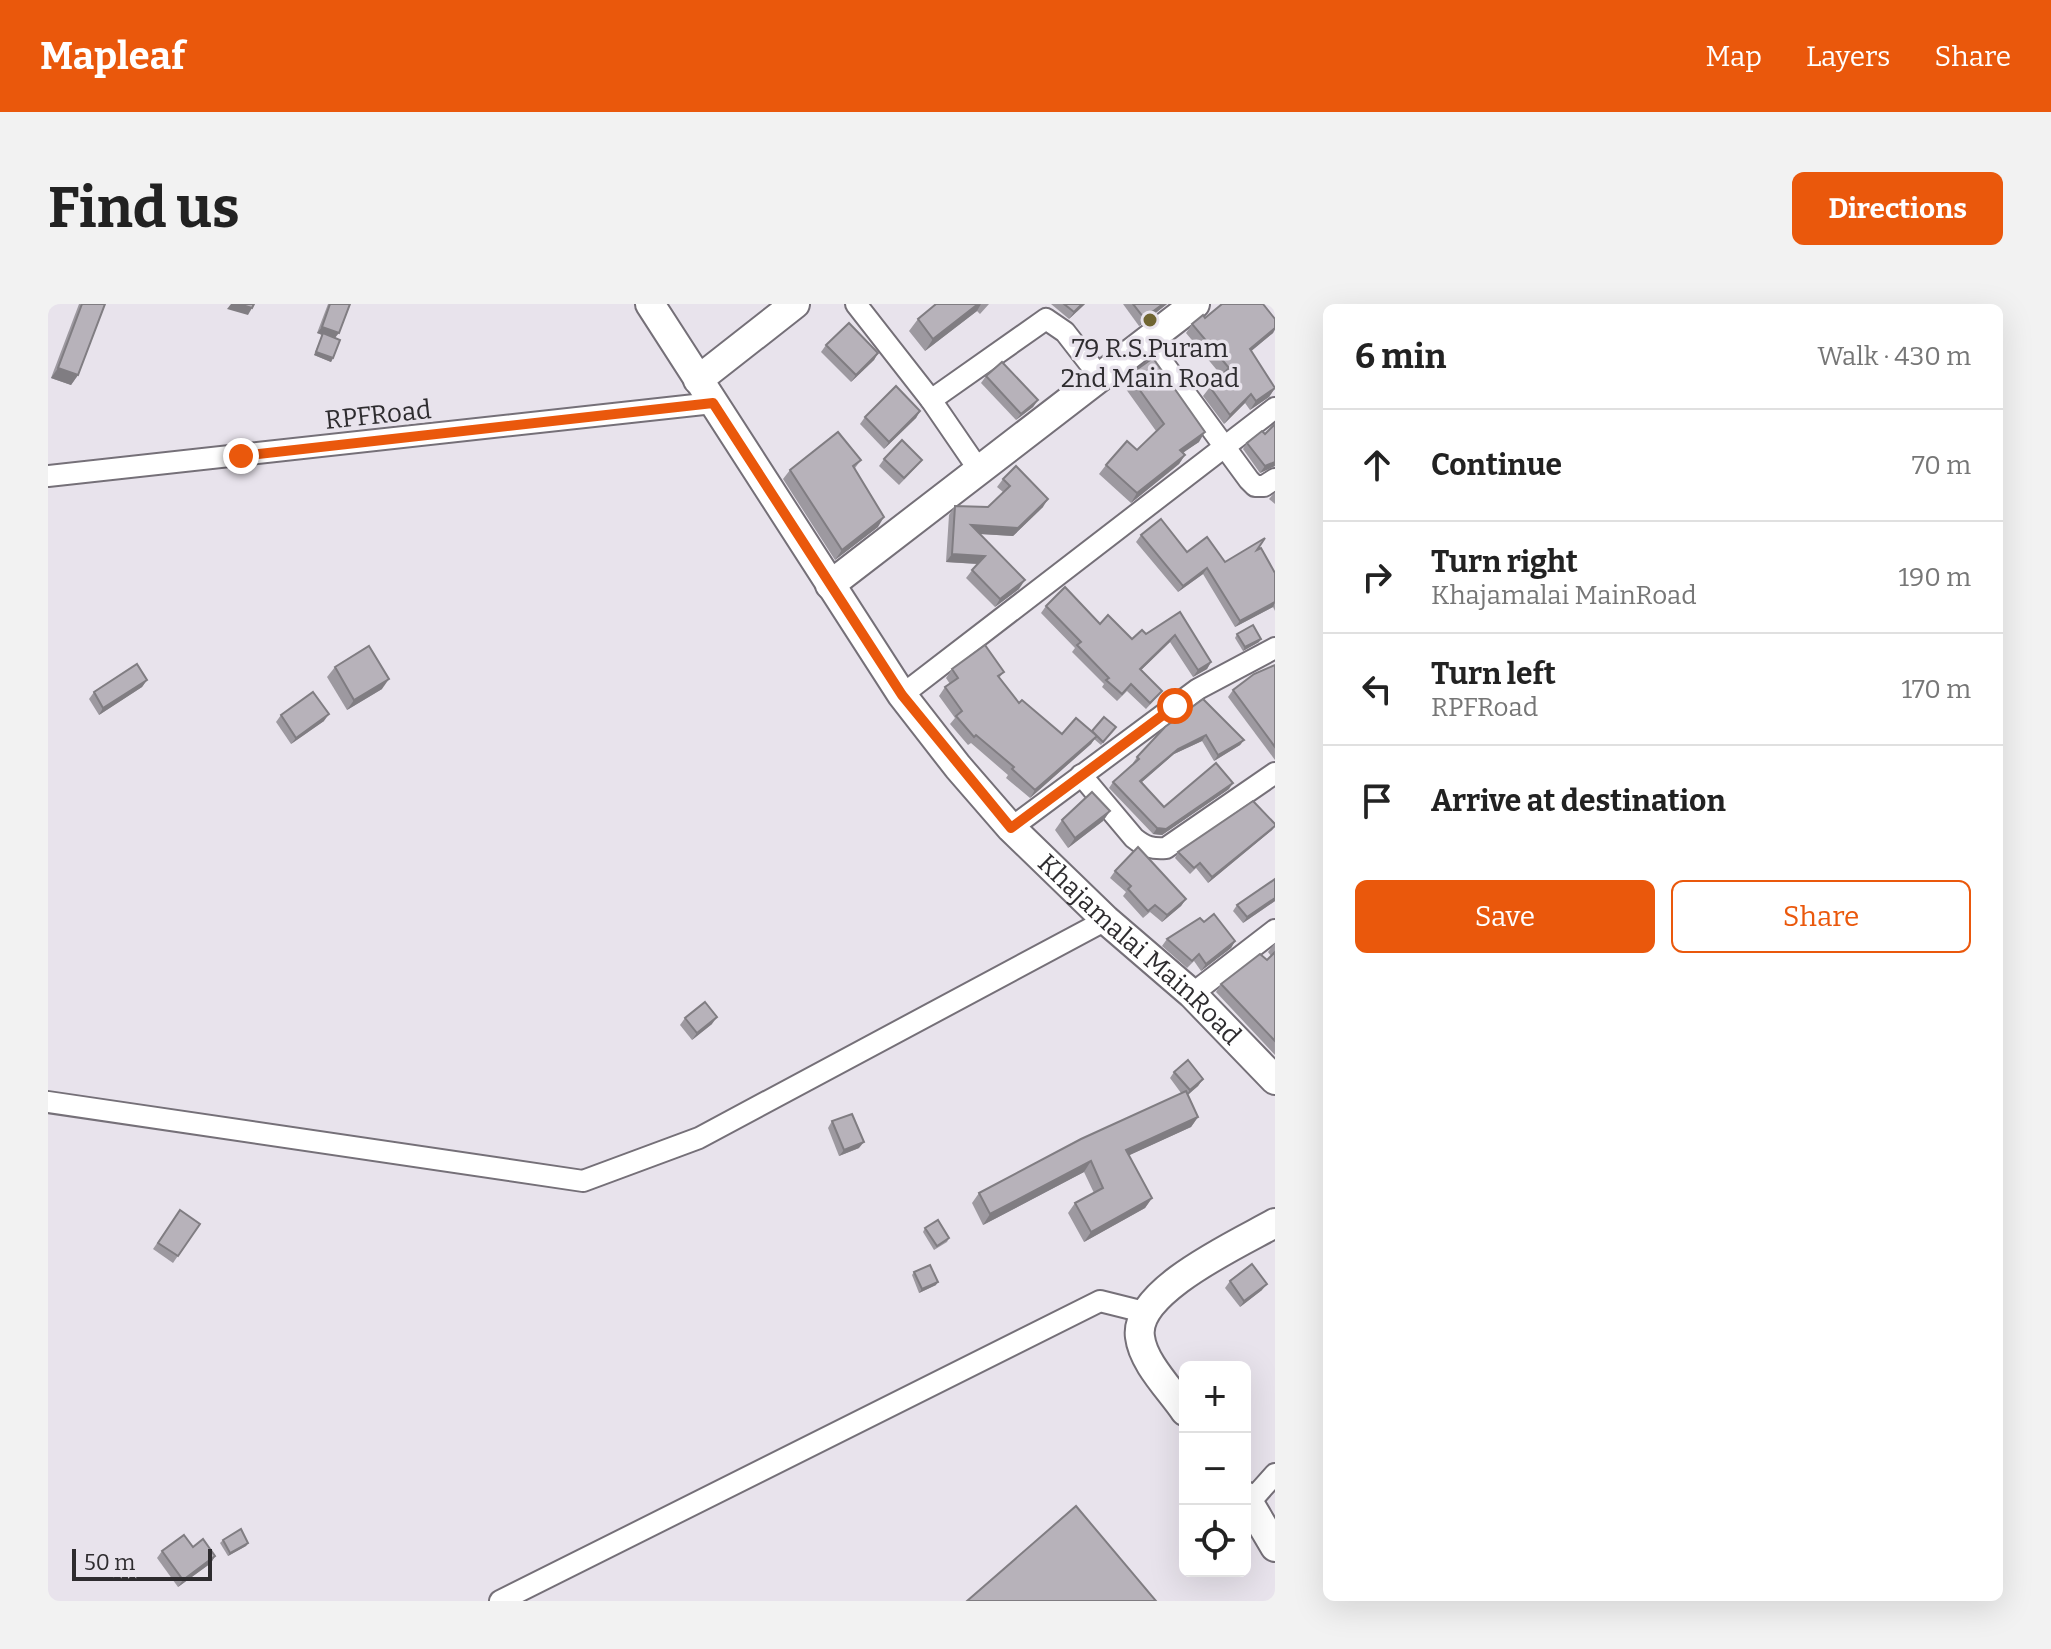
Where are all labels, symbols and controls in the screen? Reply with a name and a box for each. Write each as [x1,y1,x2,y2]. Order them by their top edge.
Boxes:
text: Mapleaf [40,33,185,79]
text: Map [1705,40,1762,73]
text: Layers [1806,40,1890,73]
text: Share [1934,40,2011,73]
button: Directions [1792,172,2003,245]
text: Find us [48,175,240,242]
marker: 79 R.S.Puram 2nd Main Road [1141,311,1159,329]
place label: 79 R.S.Puram 2nd Main Road [1061,333,1239,394]
text: 6 min [1355,336,1446,377]
text: Walk · 430 m [1818,341,1971,372]
street label: RPFRoad [323,394,433,436]
route end [223,438,259,474]
icon: ahead [1355,443,1399,487]
text: Continue [1431,447,1562,483]
text: 70 m [1912,450,1971,481]
text: Turn right [1431,544,1578,580]
icon: right [1355,555,1399,599]
text: 190 m [1899,562,1971,593]
text: Khajamalai MainRoad [1431,580,1697,611]
text: Turn left [1431,656,1556,692]
icon: left [1355,667,1399,711]
text: 170 m [1901,674,1971,705]
route start [1157,688,1193,724]
text: RPFRoad [1431,692,1538,723]
icon: arrive [1355,779,1399,823]
text: Arrive at destination [1431,783,1726,819]
street label: Khajamalai MainRoad [1032,847,1248,1051]
button: Save [1355,880,1655,953]
button: Share [1671,880,1971,953]
map controls [1179,1361,1251,1577]
button: + [1179,1361,1251,1433]
button: − [1179,1433,1251,1505]
button: locate [1179,1505,1251,1577]
scale bar [72,1545,212,1581]
text: 50 m [84,1549,135,1576]

